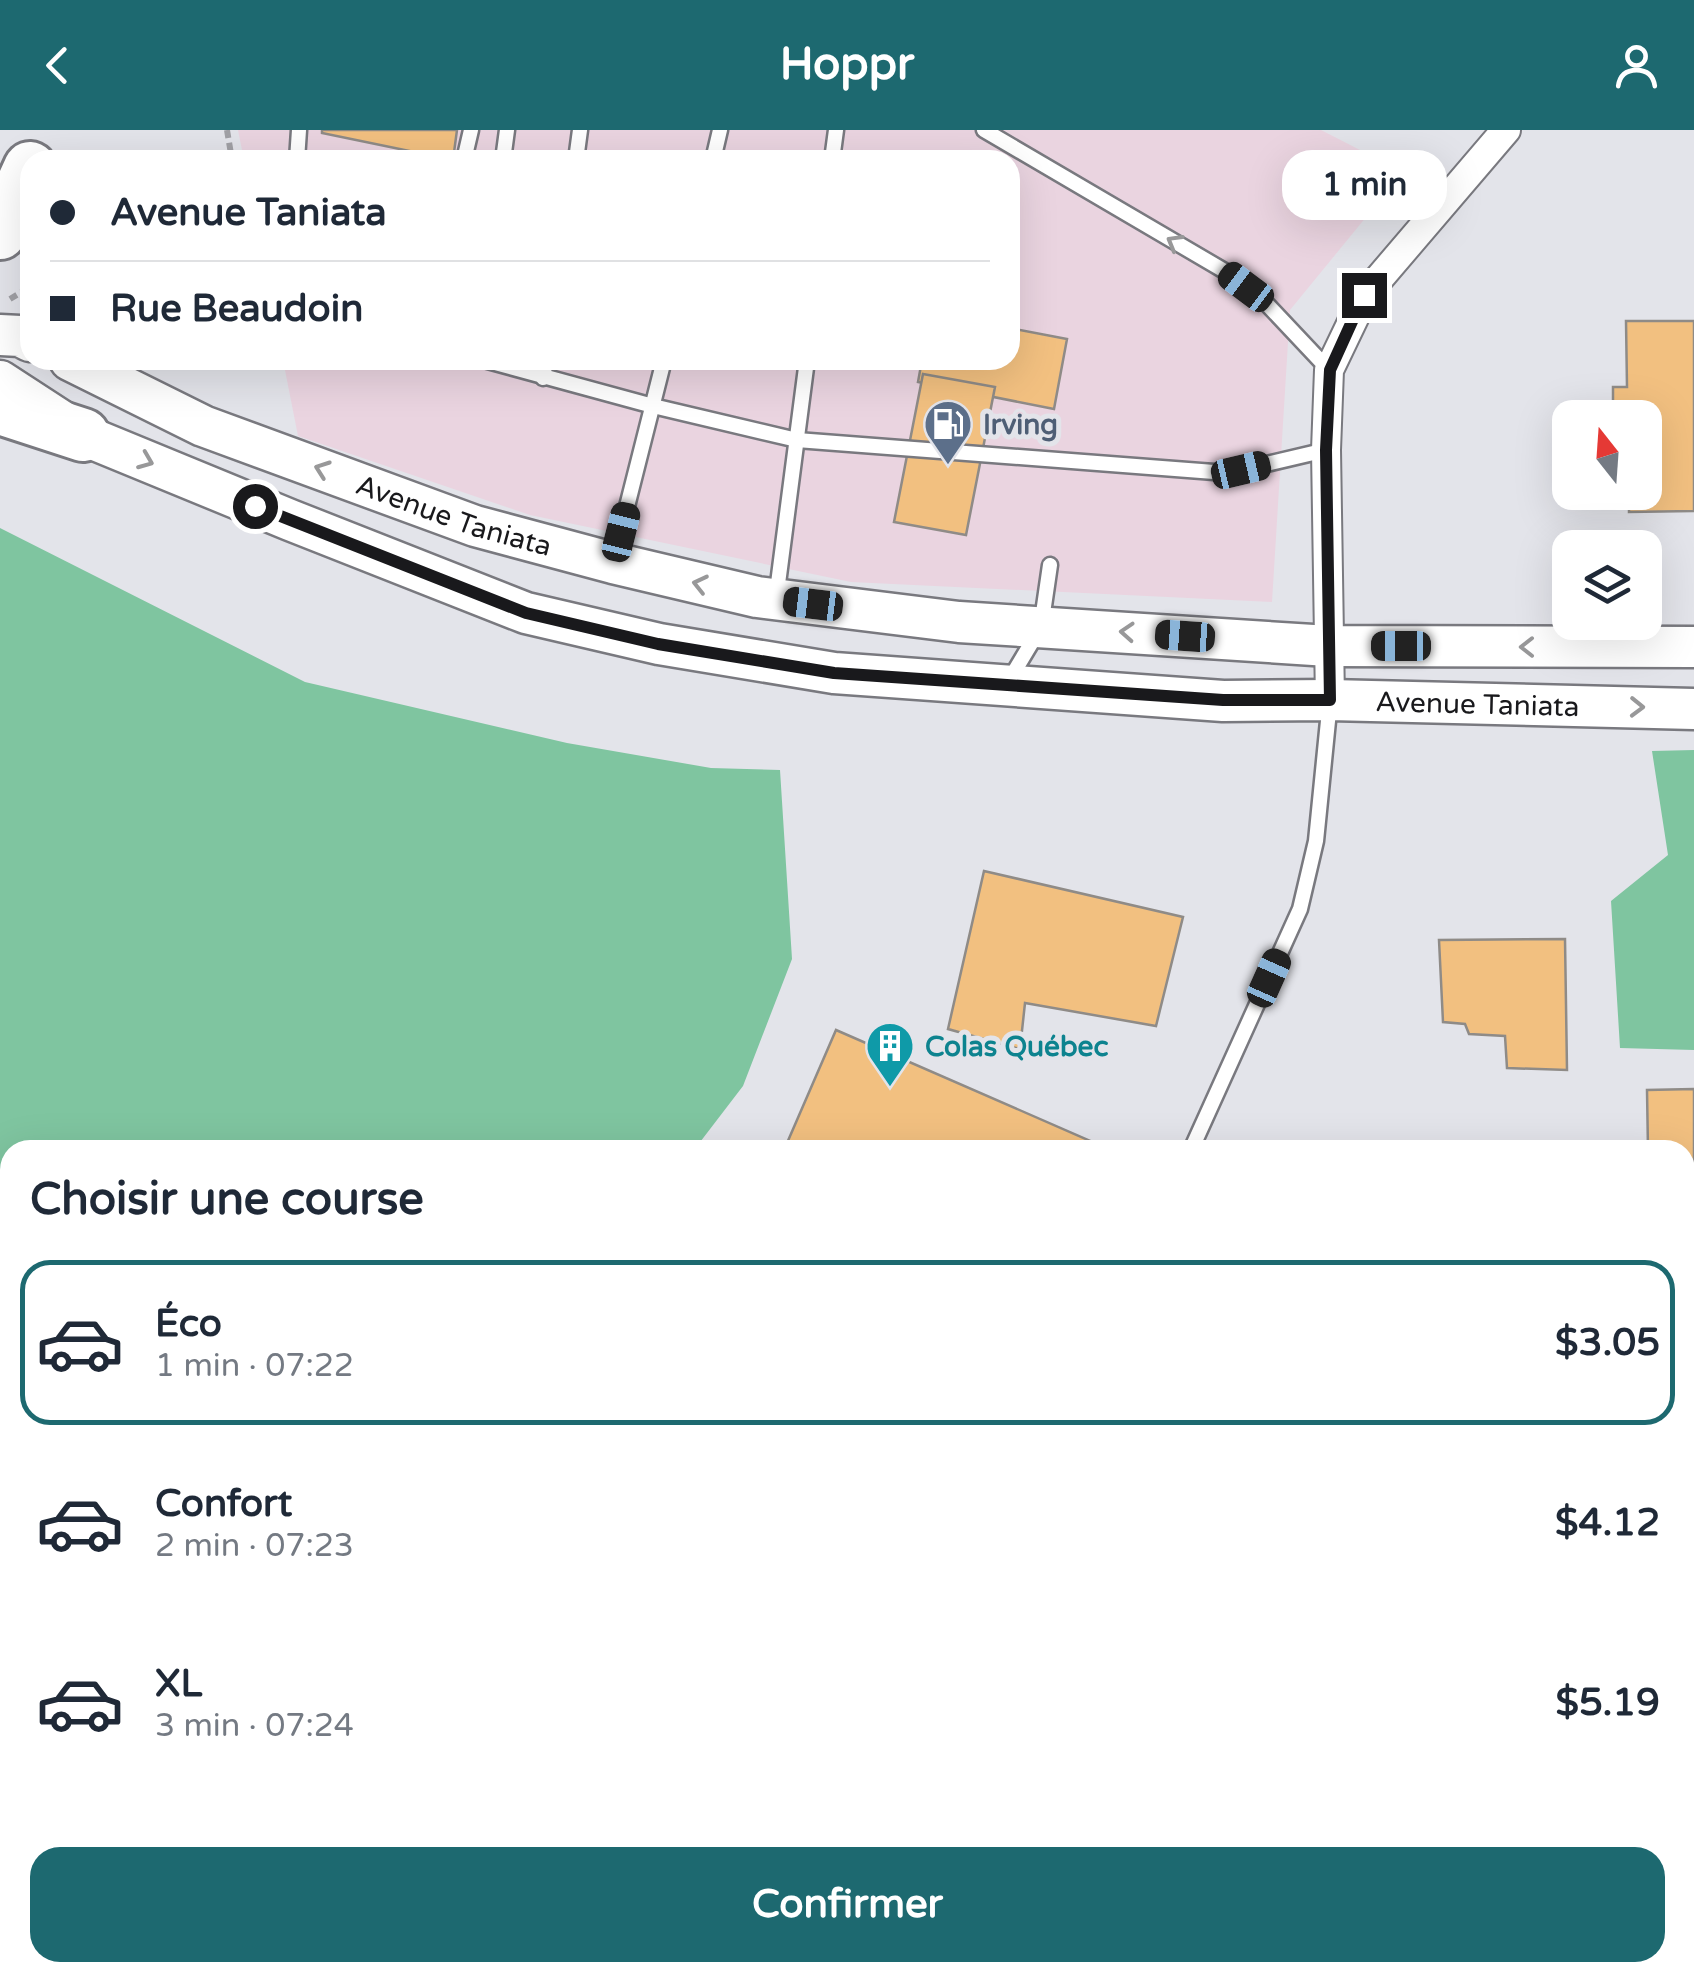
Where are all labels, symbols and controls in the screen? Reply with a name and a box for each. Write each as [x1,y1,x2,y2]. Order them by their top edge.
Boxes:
icon: back [30,38,85,93]
text: Hoppr [780,38,914,92]
icon: person [1609,38,1664,93]
callout: 1 min [1282,150,1446,220]
text: 1 min [1322,166,1407,204]
text: Avenue Taniata [110,190,387,236]
one-way arrow [1167,234,1185,254]
car [1213,257,1279,317]
route end [1342,273,1387,318]
text: Rue Beaudoin [110,286,363,332]
fuel station icon: Irving [922,398,974,466]
north arrow [1552,400,1662,510]
map controls [1552,400,1662,640]
place label: Irving [983,408,1058,442]
car [1208,449,1274,491]
one-way arrow [137,450,154,470]
one-way arrow [315,460,332,481]
street label: Avenue Taniata [351,468,555,564]
route start [233,484,278,529]
car [599,499,643,565]
button: layers [1552,530,1662,640]
one-way arrow [692,575,709,596]
car [781,585,845,623]
car [1154,619,1216,653]
one-way arrow [1118,622,1134,643]
car [1371,631,1431,661]
one-way arrow [1518,636,1534,657]
street label: Avenue Taniata [1375,685,1580,724]
one-way arrow [1630,697,1646,718]
car [1243,944,1295,1012]
building icon: Colas Québec [864,1020,916,1088]
place label: Colas Québec [925,1030,1108,1064]
text: Choisir une course [30,1173,424,1227]
icon: car [35,1298,125,1388]
text: Éco [155,1301,222,1347]
text: $3.05 [1555,1320,1660,1366]
text: 1 min · 07:22 [155,1347,354,1385]
icon: car [35,1478,125,1568]
text: Confort [155,1481,292,1527]
text: $4.12 [1555,1500,1660,1546]
text: 2 min · 07:23 [155,1527,354,1565]
icon: car [35,1658,125,1748]
text: XL [155,1661,202,1707]
text: $5.19 [1555,1680,1660,1726]
text: 3 min · 07:24 [155,1707,354,1745]
button: Confirmer [30,1847,1665,1962]

